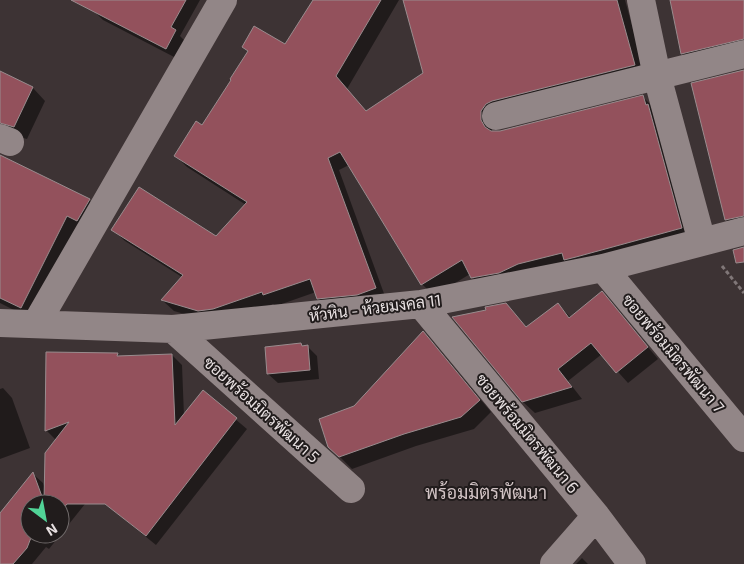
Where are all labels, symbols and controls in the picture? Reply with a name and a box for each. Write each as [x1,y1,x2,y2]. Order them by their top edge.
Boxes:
street label: หัวหิน - ห้วยมงคล 11 [308,289,442,325]
street label: ซอยพร้อมมิตรพัฒนา 7 [619,290,729,416]
street label: ซอยพร้อมมิตรพัฒนา 5 [200,352,324,466]
street label: ซอยพร้อมมิตรพัฒนา 6 [473,370,583,496]
district label: พร้อมมิตรพัฒนา [425,481,547,503]
north arrow [20,494,70,544]
text: N [43,521,61,540]

